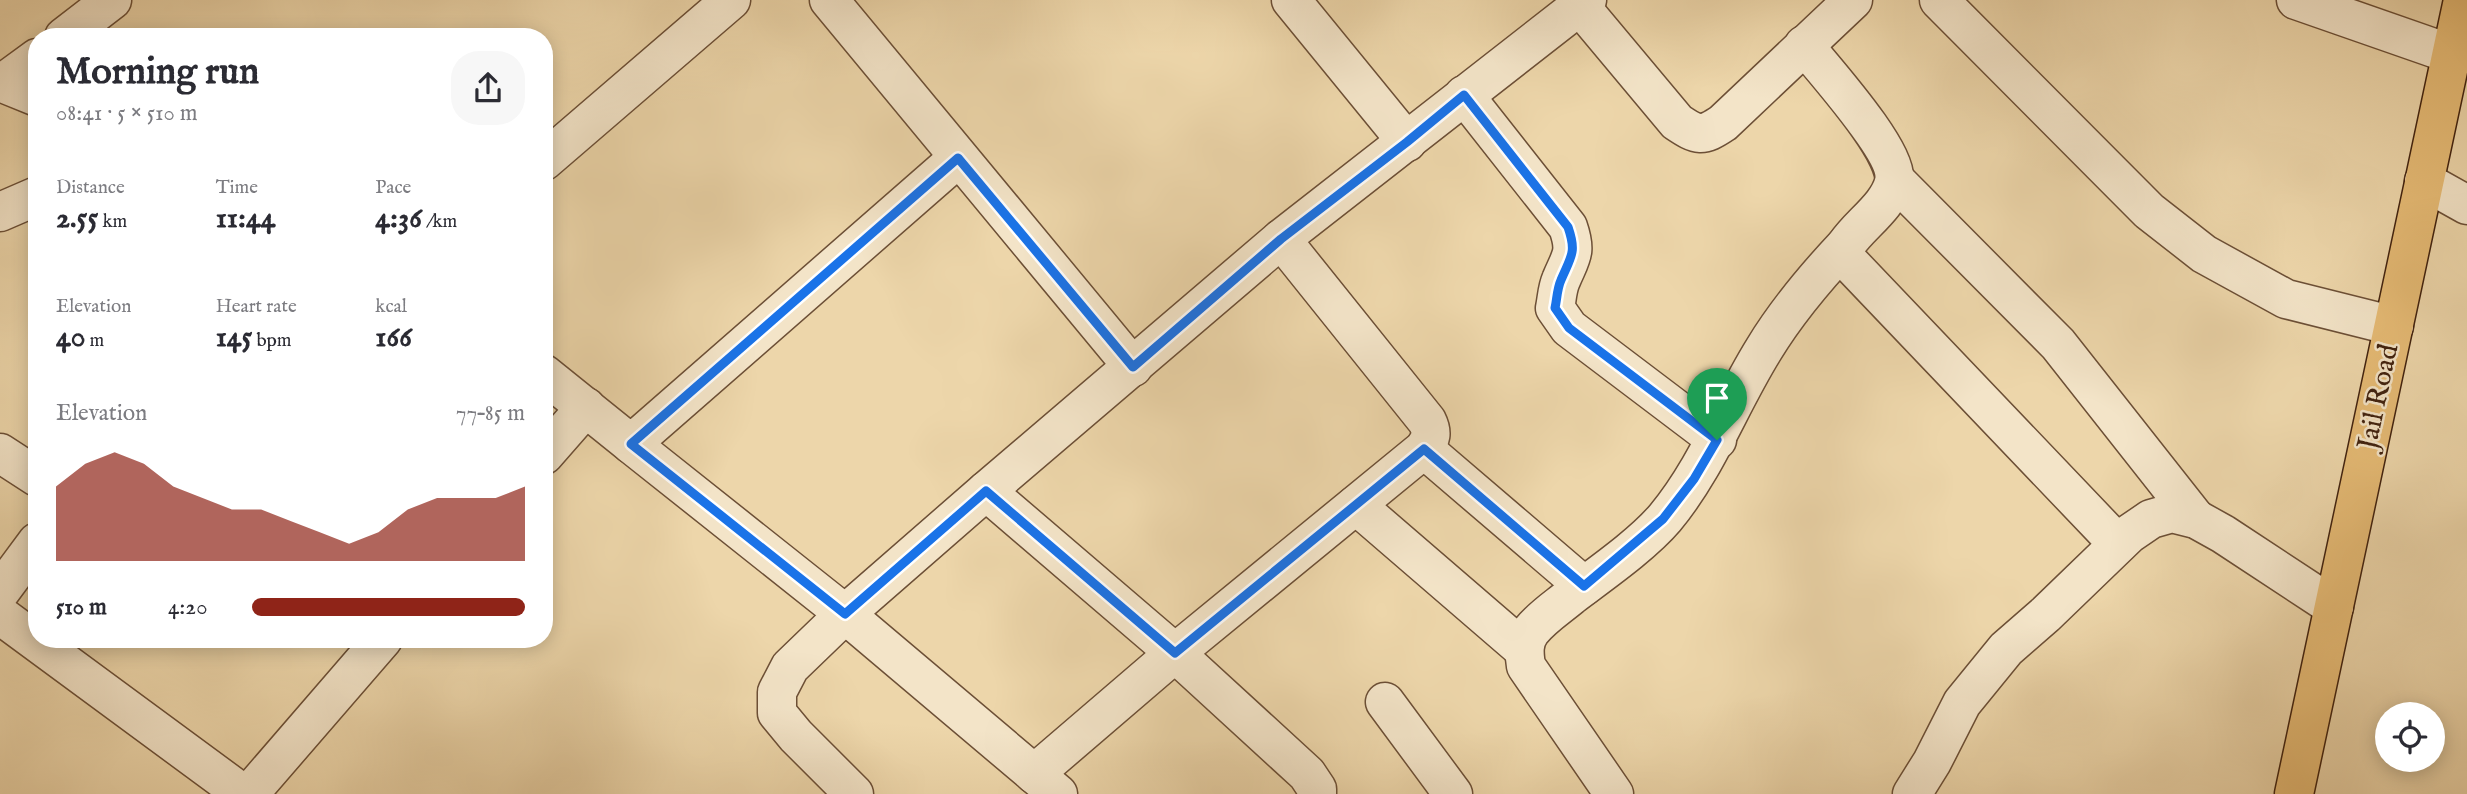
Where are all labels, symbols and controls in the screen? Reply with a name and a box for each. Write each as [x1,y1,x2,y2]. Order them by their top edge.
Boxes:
text: Morning run [56,49,259,97]
button: share [451,51,525,125]
text: 08:41 · 5 × 510 m [56,99,198,128]
text: Distance [56,176,125,200]
text: Time [216,176,258,200]
text: Pace [375,176,411,200]
text: 2.55 [56,200,98,238]
text: 11:44 [216,200,275,238]
text: 4:36 [375,200,422,238]
text: km [98,210,127,234]
text: /km [422,210,457,234]
text: Elevation [56,295,131,319]
text: Heart rate [216,295,297,319]
text: kcal [375,295,407,319]
text: 40 [56,319,85,357]
text: 145 [216,319,252,357]
text: 166 [375,319,412,357]
text: m [85,329,104,353]
text: bpm [252,329,292,353]
street label: Jail Road [2350,341,2407,456]
pin [1687,368,1747,440]
icon: arrive [1698,379,1736,417]
text: Elevation [56,399,147,428]
text: 77–85 m [456,399,525,428]
text: 510 m [56,593,107,622]
text: 4:20 [168,593,207,622]
map controls [2375,702,2445,772]
button: locate [2375,702,2445,772]

